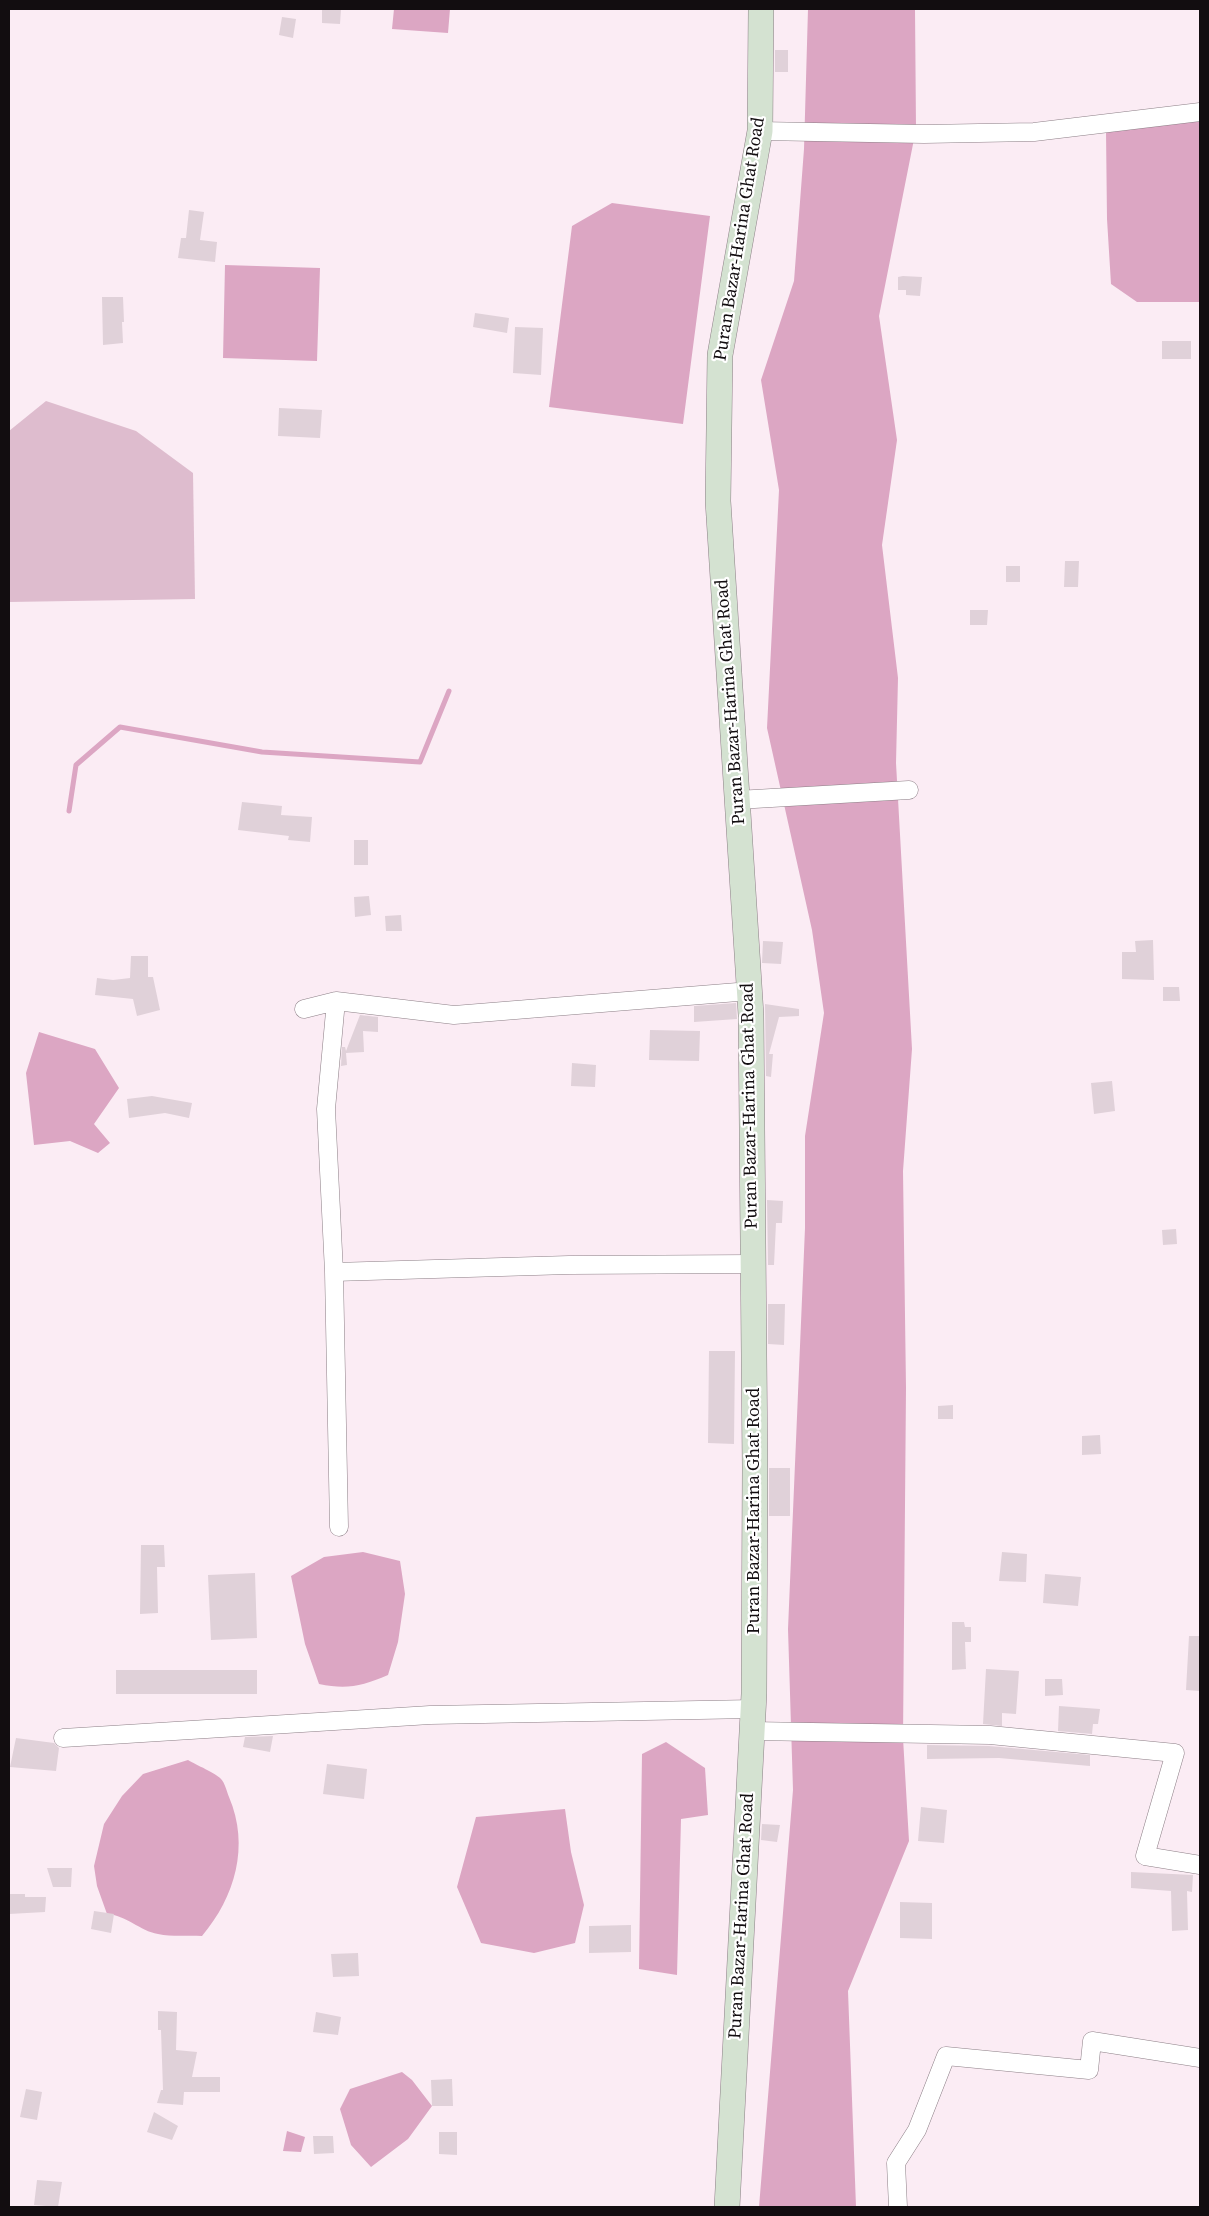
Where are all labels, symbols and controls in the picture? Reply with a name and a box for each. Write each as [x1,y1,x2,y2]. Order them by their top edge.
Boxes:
street label: Puran Bazar-Harina Ghat Road [710,116,770,362]
street label: Puran Bazar-Harina Ghat Road [712,578,750,826]
street label: Puran Bazar-Harina Ghat Road [737,983,763,1229]
street label: Puran Bazar-Harina Ghat Road [743,1388,765,1634]
street label: Puran Bazar-Harina Ghat Road [725,1792,759,2040]

